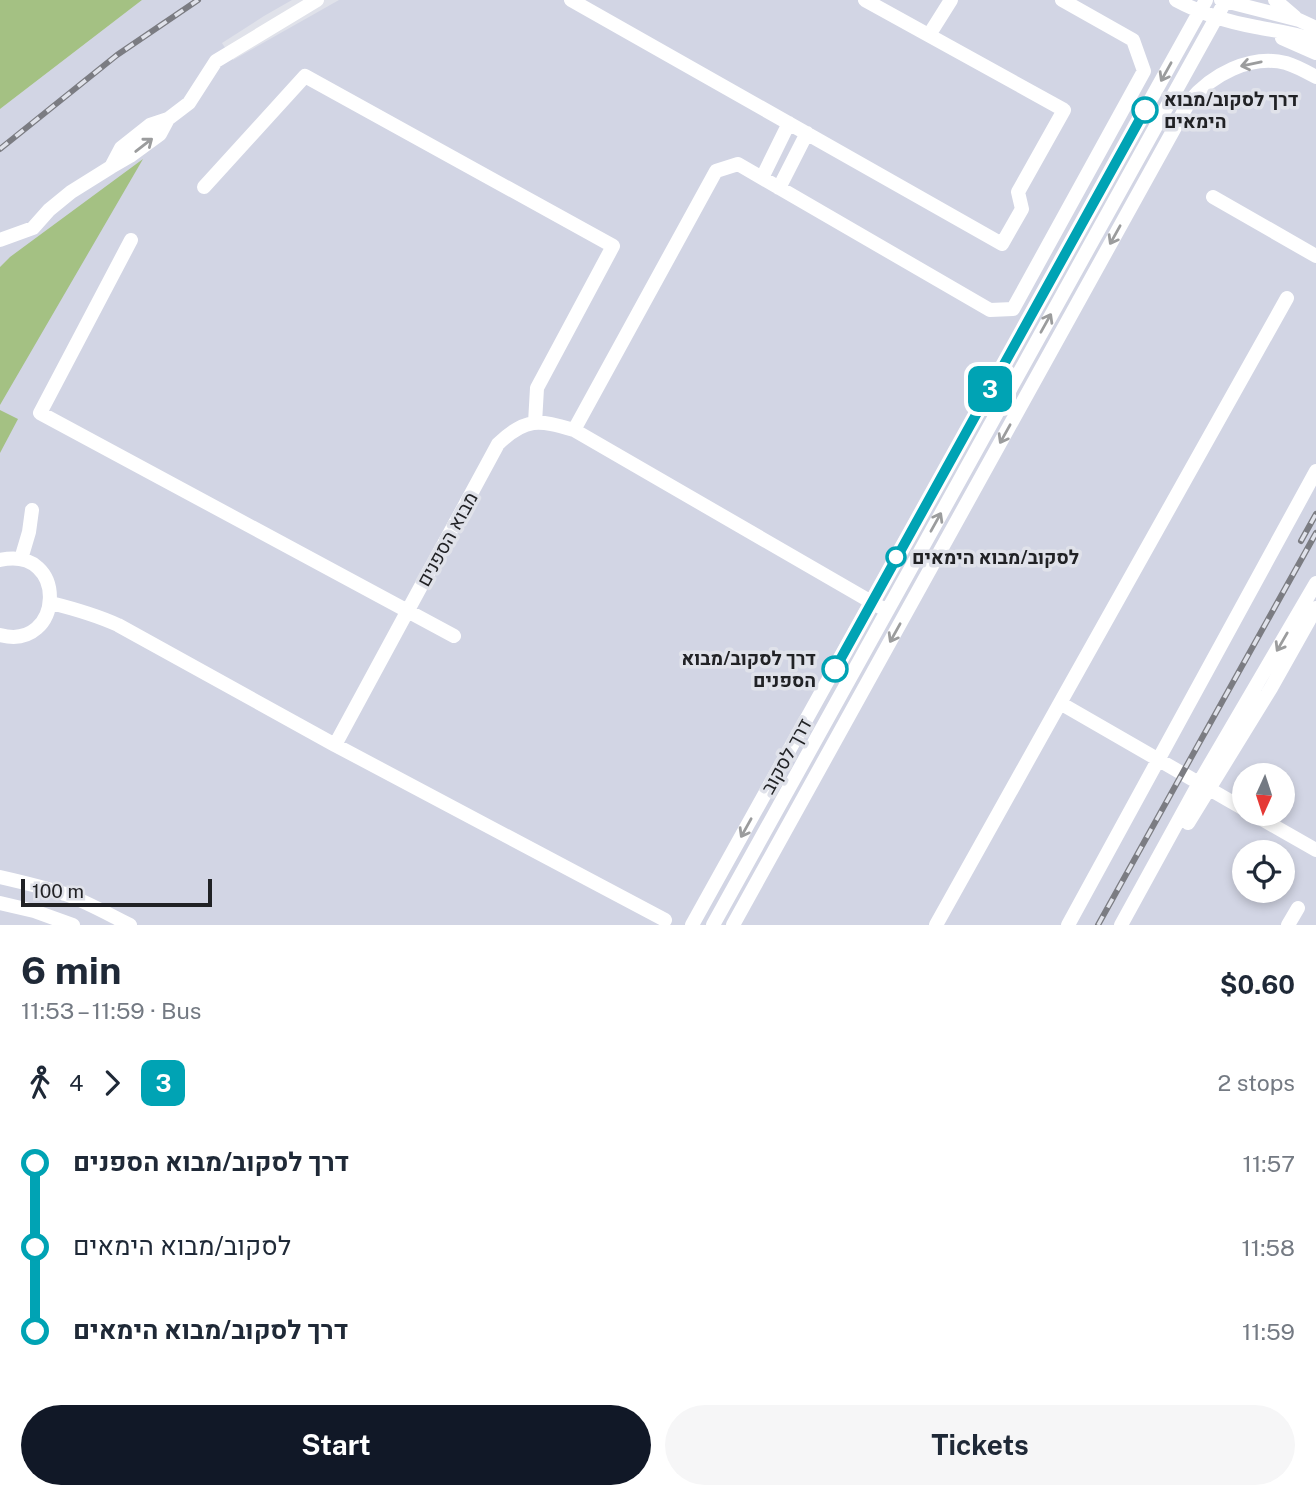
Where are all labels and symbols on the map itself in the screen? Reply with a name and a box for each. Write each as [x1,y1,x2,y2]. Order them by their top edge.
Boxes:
one-way arrow [1240,57,1263,71]
one-way arrow [1159,61,1173,81]
place label: דרך לסקוב/מבוא הימאים [1164,88,1299,132]
marker: דרך לסקוב/מבוא הימאים [1132,97,1158,123]
one-way arrow [135,138,153,153]
one-way arrow [1108,225,1122,245]
one-way arrow [1039,314,1053,334]
line badge: 3 [967,366,1013,412]
one-way arrow [998,424,1012,444]
street label: מבוא הספנים [412,488,482,590]
one-way arrow [929,513,943,533]
place label: לסקוב/מבוא הימאים [912,546,1079,568]
marker: לסקוב/מבוא הימאים [886,547,906,567]
one-way arrow [888,623,902,643]
one-way arrow [1275,632,1289,652]
place label: דרך לסקוב/מבוא הספנים [682,647,816,691]
marker: דרך לסקוב/מבוא הספנים [822,656,848,682]
street label: דרך לסקוב [756,714,816,797]
north arrow [1232,763,1295,826]
one-way arrow [739,817,753,837]
scale bar [21,876,212,908]

